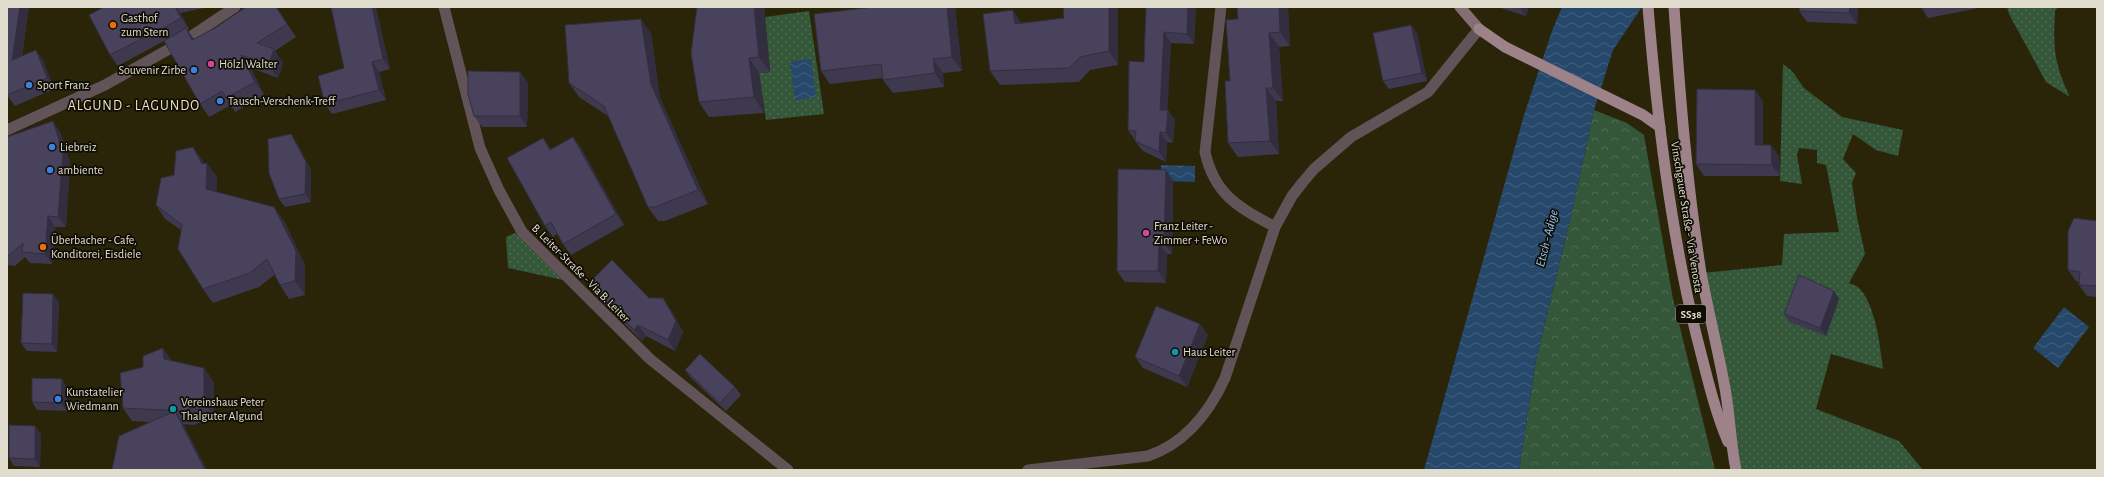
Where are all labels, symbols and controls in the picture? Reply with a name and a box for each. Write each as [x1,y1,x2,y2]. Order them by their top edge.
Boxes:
place label: Gasthof zum Stern [121,12,168,38]
marker: Gasthof zum Stern [108,20,118,30]
place label: Hölzl Walter [219,58,277,70]
marker: Hölzl Walter [206,59,216,69]
place label: Souvenir Zirbe [118,64,186,76]
marker: Souvenir Zirbe [189,65,199,75]
place label: Sport Franz [37,79,89,91]
marker: Sport Franz [24,80,34,90]
place label: Tausch-Verschenk-Treff [228,95,337,107]
marker: Tausch-Verschenk-Treff [215,96,225,106]
district label: ALGUND - LAGUNDO [68,99,200,113]
street label: Vinschgauer Straße - Via Venosta [1669,140,1705,294]
place label: Liebreiz [60,141,97,153]
marker: Liebreiz [47,142,57,152]
place label: ambiente [58,164,103,176]
marker: ambiente [45,165,55,175]
water label: Etsch - Adige [1534,209,1561,268]
place label: Franz Leiter - Zimmer + FeWo [1154,220,1227,246]
street label: B. Leiter-Straße - Via B. Leiter [530,222,632,324]
marker: Franz Leiter - Zimmer + FeWo [1141,228,1151,238]
place label: Überbacher - Cafe, Konditorei, Eisdiele [51,233,141,260]
marker: Überbacher - Cafe, Konditorei, Eisdiele [38,242,48,252]
road number: SS38 [1676,305,1706,323]
place label: Haus Leiter [1183,346,1236,358]
marker: Haus Leiter [1170,347,1180,357]
place label: Kunstatelier Wiedmann [66,386,123,412]
marker: Kunstatelier Wiedmann [53,394,63,404]
place label: Vereinshaus Peter Thalguter Algund [181,396,264,422]
marker: Vereinshaus Peter Thalguter Algund [168,404,178,414]

